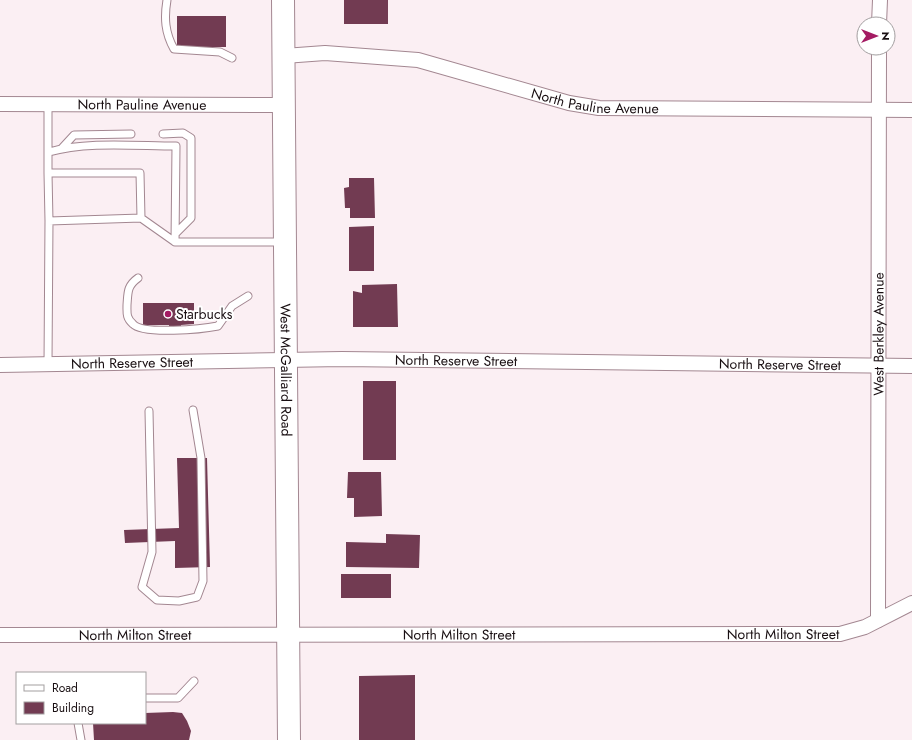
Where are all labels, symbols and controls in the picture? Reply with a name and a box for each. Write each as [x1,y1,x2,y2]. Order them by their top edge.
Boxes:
north arrow [856,16,896,56]
text: N [878,32,894,40]
street label: North Pauline Avenue [529,83,659,118]
street label: North Pauline Avenue [77,94,207,115]
street label: West Berkley Avenue [868,272,889,396]
street label: West McGalliard Road [275,303,297,437]
place label: Starbucks [176,304,233,324]
marker: Starbucks [163,309,173,319]
street label: North Reserve Street [395,350,518,371]
street label: North Reserve Street [71,352,194,374]
street label: North Reserve Street [719,354,842,375]
street label: North Milton Street [403,624,516,645]
street label: North Milton Street [727,624,840,644]
street label: North Milton Street [79,625,192,645]
legend [16,672,146,724]
text: Road [52,679,78,697]
text: Building [52,699,94,717]

